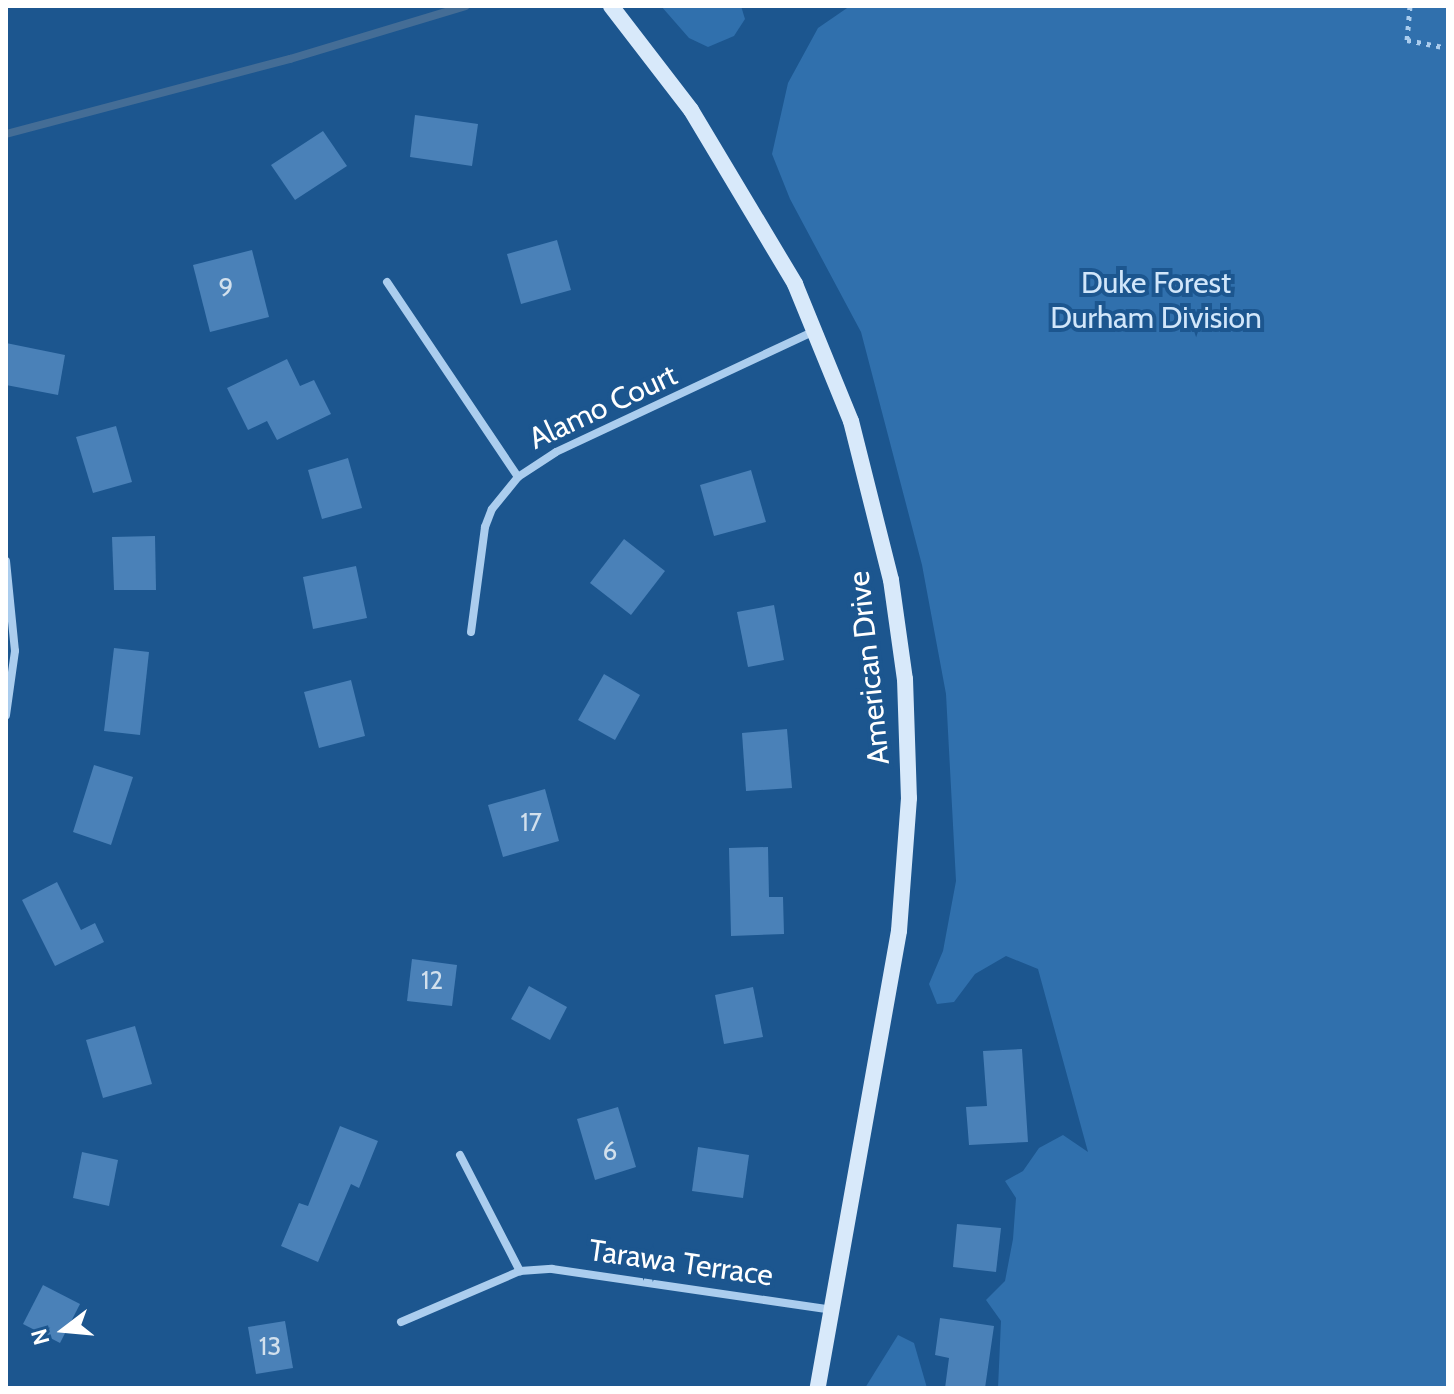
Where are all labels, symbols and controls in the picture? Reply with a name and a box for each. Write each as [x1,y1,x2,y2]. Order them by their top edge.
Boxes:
park label: Duke Forest Durham Division [1050,265,1262,336]
house number: 9 [219,272,233,304]
street label: Alamo Court [523,357,683,457]
street label: American Drive [841,569,897,767]
house number: 17 [520,807,542,839]
house number: 12 [421,965,443,997]
house number: 6 [603,1136,617,1168]
street label: Tarawa Terrace [587,1232,775,1294]
north arrow [24,1290,104,1370]
text: N [25,1326,56,1348]
house number: 13 [259,1331,281,1363]

